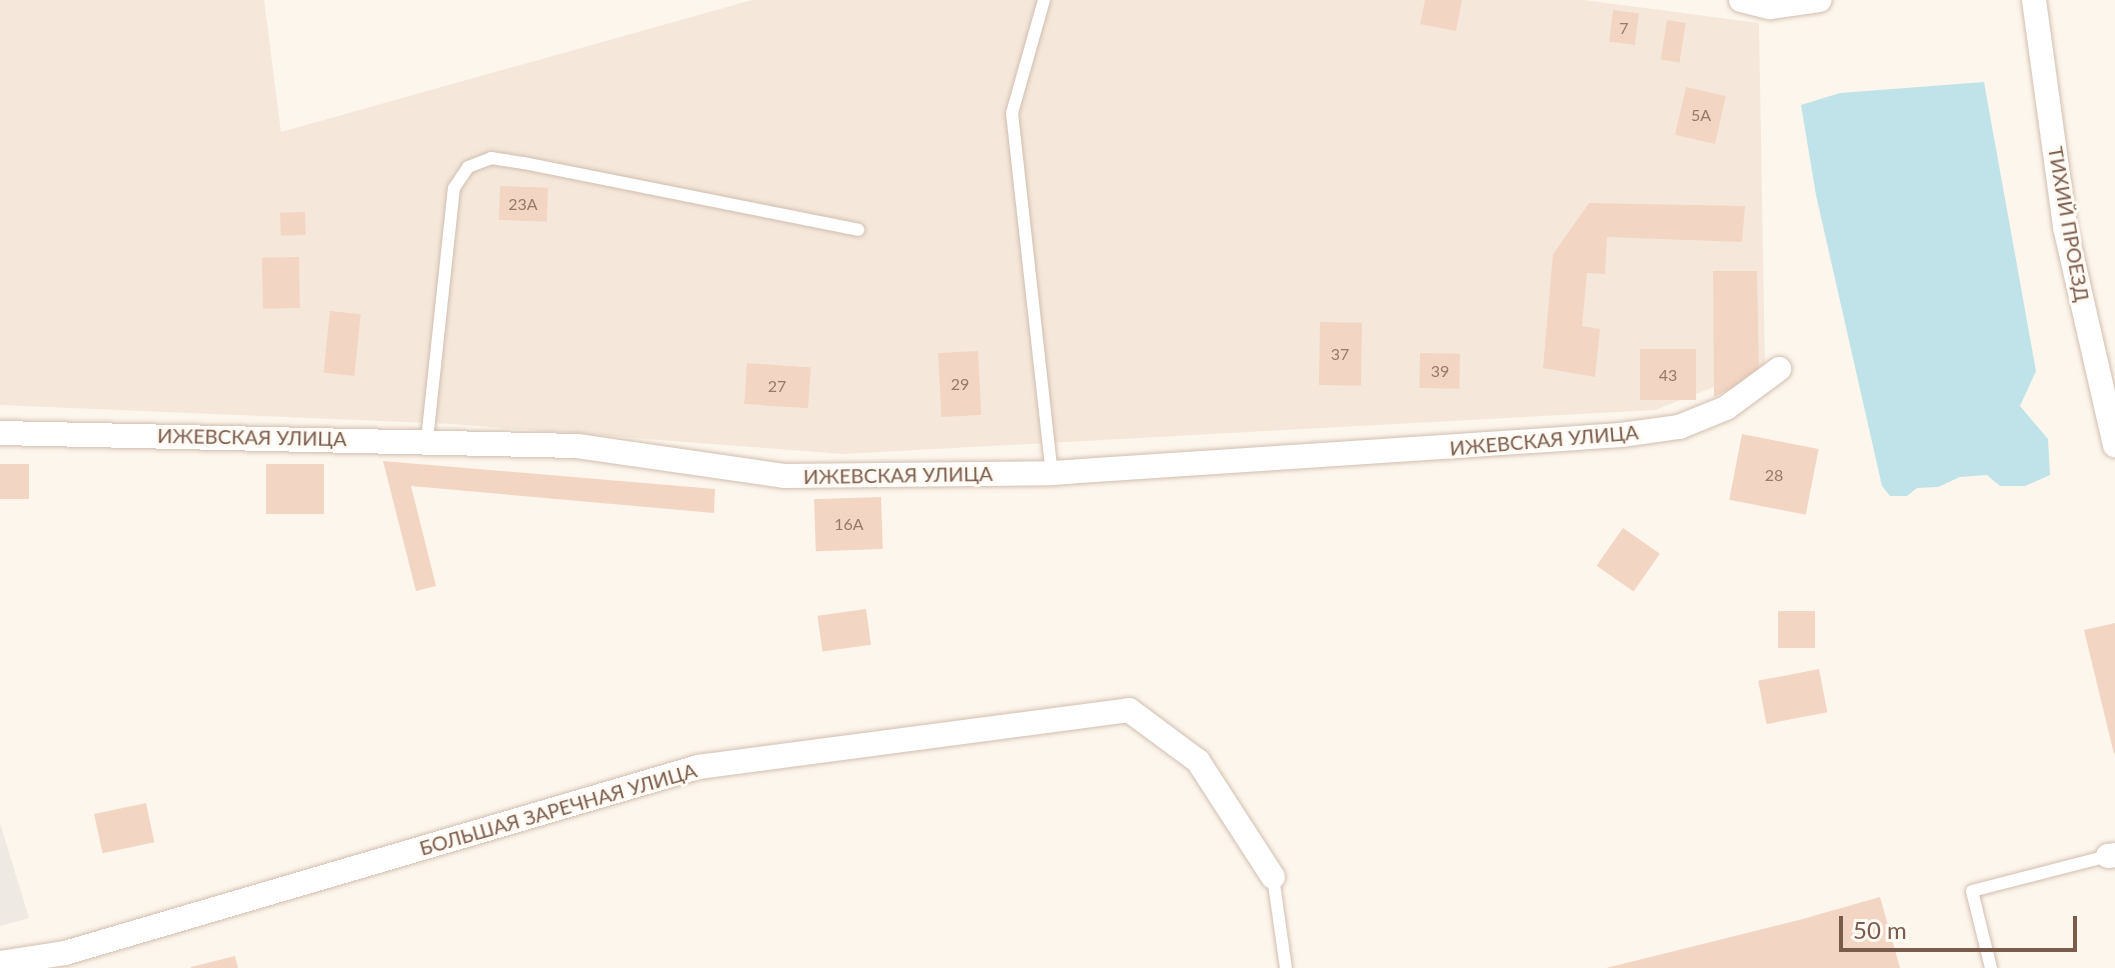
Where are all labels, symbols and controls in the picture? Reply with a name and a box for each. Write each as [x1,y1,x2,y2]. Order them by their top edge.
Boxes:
house number: 7 [1619,18,1629,38]
house number: 5А [1691,105,1711,125]
street label: ТИХИЙ ПРОЕЗД [2044,145,2094,303]
house number: 23А [508,194,538,214]
house number: 37 [1331,344,1349,364]
house number: 39 [1431,361,1449,381]
house number: 43 [1659,365,1677,385]
house number: 29 [951,374,969,394]
house number: 27 [768,376,786,396]
street label: ИЖЕВСКАЯ УЛИЦА [1449,420,1639,460]
street label: ИЖЕВСКАЯ УЛИЦА [157,423,347,451]
street label: ИЖЕВСКАЯ УЛИЦА [803,461,993,489]
house number: 28 [1765,465,1783,485]
house number: 16А [834,514,864,534]
street label: БОЛЬШАЯ ЗАРЕЧНАЯ УЛИЦА [417,758,699,860]
scale bar [1843,900,2081,950]
text: 50 m [1853,915,1907,944]

